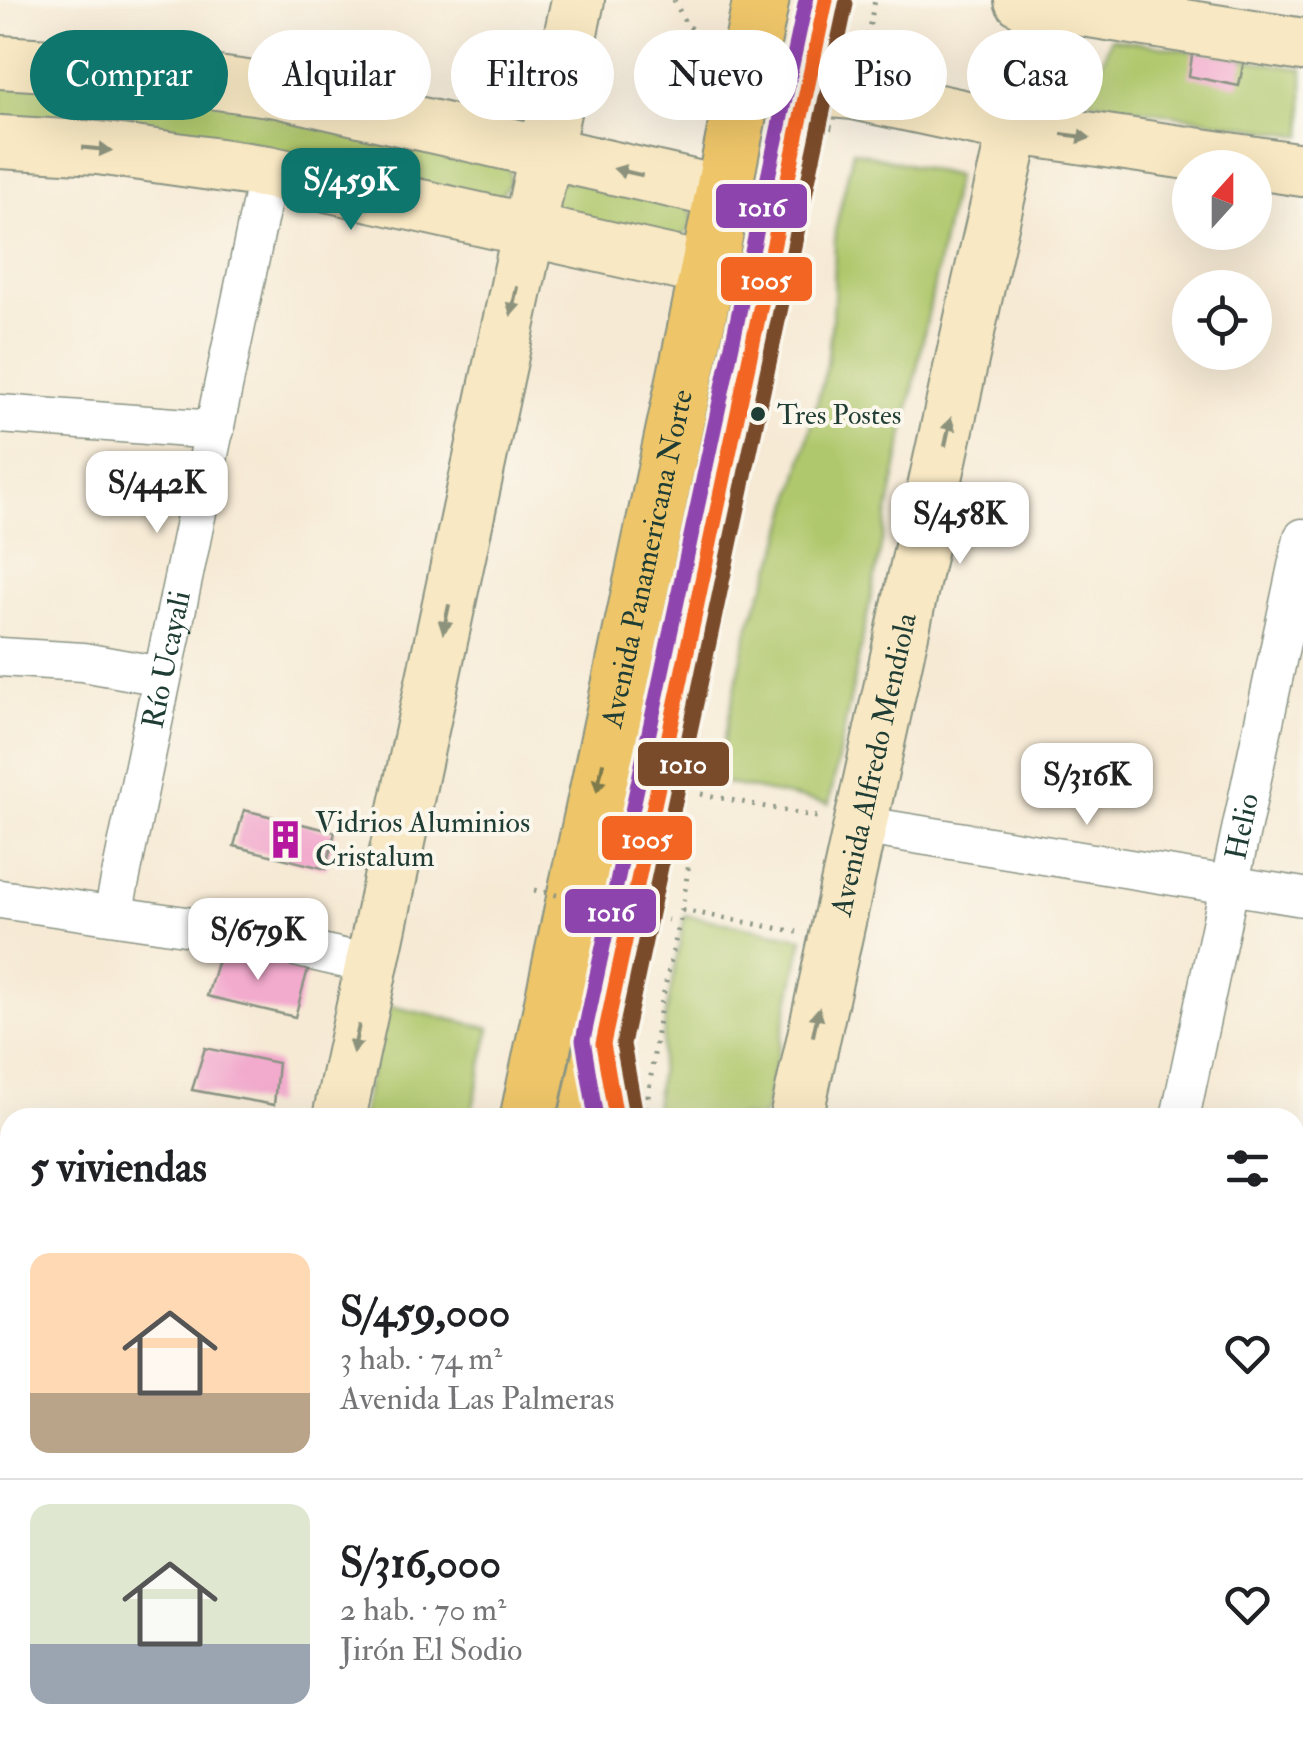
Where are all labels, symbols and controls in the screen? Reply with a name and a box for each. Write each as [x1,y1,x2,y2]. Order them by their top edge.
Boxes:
chip: Comprar [30,30,228,120]
chip: Alquilar [248,30,431,120]
chip: Filtros [451,30,614,120]
chip: Nuevo [634,30,798,120]
chip: Piso [818,30,947,120]
chip: Casa [967,30,1103,120]
one-way arrow [1061,129,1092,145]
one-way arrow [82,141,114,157]
pin: S/459K [270,148,432,233]
north arrow [1172,150,1272,250]
map controls [1172,150,1272,370]
text: S/459K [303,160,399,200]
one-way arrow [612,164,643,179]
line badge: 1016 [714,182,809,230]
text: 1016 [738,190,788,225]
line badge: 1005 [719,255,814,303]
text: 1005 [741,263,792,298]
button: locate [1172,270,1272,370]
one-way arrow [505,286,521,317]
street label: Avenida Panamericana Norte [593,386,701,732]
place label: Tres Postes [777,398,901,433]
marker: Tres Postes [748,404,768,424]
one-way arrow [940,416,956,447]
pin: S/442K [76,451,238,536]
text: S/442K [108,463,206,503]
pin: S/458K [879,482,1041,567]
text: S/458K [913,494,1007,534]
street label: Río Ucayali [134,587,199,732]
one-way arrow [438,604,453,635]
street label: Avenida Alfredo Mendiola [823,609,925,921]
line badge: 1010 [636,740,731,788]
pin: S/316K [1006,743,1168,828]
text: 1010 [659,747,707,782]
text: S/316K [1043,755,1131,795]
one-way arrow [592,762,608,793]
street label: Helio [1217,790,1267,863]
place label: Vidrios Aluminios Cristalum [315,804,530,875]
line badge: 1005 [600,814,694,862]
building icon: Vidrios Aluminios Cristalum [264,818,306,860]
text: 1005 [622,822,673,857]
line badge: 1016 [563,887,658,935]
text: 1016 [587,895,637,930]
pin: S/679K [177,898,339,983]
text: S/679K [210,910,306,950]
one-way arrow [809,1006,825,1037]
one-way arrow [348,1024,363,1055]
icon: filters [1220,1141,1275,1196]
text: 5 viviendas [30,1142,207,1194]
text: S/459,000 [340,1287,510,1339]
icon: home [110,1293,230,1413]
icon: heart [1220,1326,1275,1381]
text: 3 hab. · 74 m² [340,1339,502,1379]
text: Avenida Las Palmeras [340,1379,614,1419]
text: S/316,000 [340,1538,501,1590]
icon: home [110,1544,230,1664]
icon: heart [1220,1577,1275,1632]
text: 2 hab. · 70 m² [340,1590,506,1630]
text: Jirón El Sodio [340,1630,522,1670]

